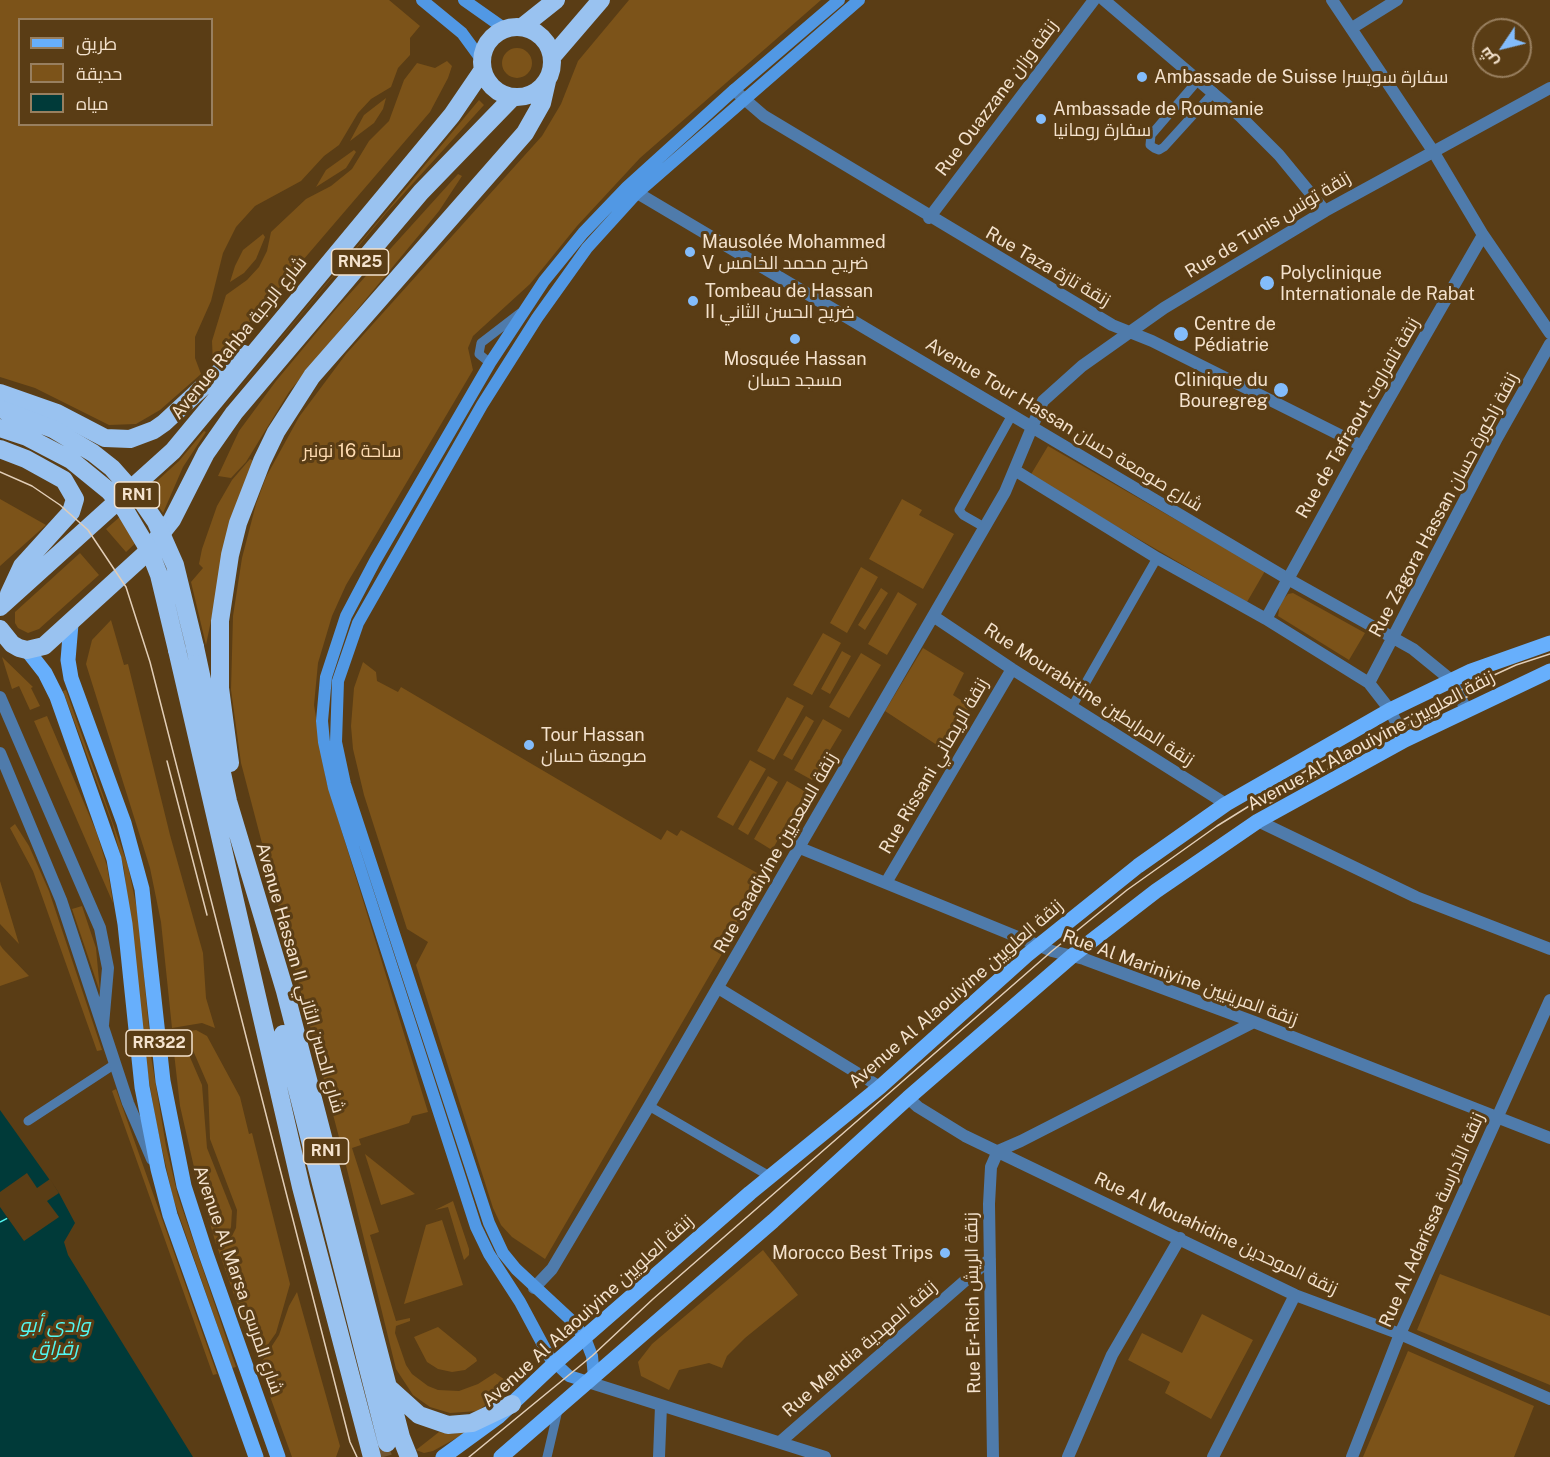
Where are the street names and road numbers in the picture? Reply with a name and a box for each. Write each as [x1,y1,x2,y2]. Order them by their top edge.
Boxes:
street label: Rue Ouazzane زنقة وزان [931,16,1063,180]
street label: Rue de Tunis زنقة تونس [1181,167,1355,283]
street label: Rue Taza زنقة تازة [982,222,1114,312]
road number: RN25 [332,249,388,275]
street label: Avenue Rahba شارع الرحبة [167,252,311,424]
street label: Rue de Tafraout زنقة تافراوت [1292,314,1424,522]
street label: Avenue Tour Hassan شارع صومعة حسان [922,334,1206,516]
street label: Rue Zagora Hassan زنقة زاكورة حسان [1365,369,1523,641]
road number: RN1 [114,482,160,508]
street label: Rue Mourabitine زنقة المرابطين [980,619,1198,771]
street label: Avenue Al Alaouiyine زنقة العلويين [1244,666,1498,816]
street label: Rue Rissani زنقة الريصاني [875,674,993,858]
street label: Rue Saadiyine زنقة السعديين [710,749,842,957]
street label: Avenue Hassan II شارع الحسن الثاني [251,840,349,1116]
street label: Avenue Al Alaouiyine زنقة العلويين [844,895,1068,1093]
street label: Rue Al Mariniyine زنقة المرينيين [1059,925,1301,1031]
road number: RR322 [126,1030,192,1056]
street label: Rue Al Adarissa زنقة الأدارسة [1375,1109,1489,1331]
road number: RN1 [304,1138,348,1164]
street label: Avenue Al Marsa شارع المرسى [189,1163,287,1397]
street label: Rue Al Mouahidine زنقة الموحدين [1091,1168,1341,1300]
street label: Avenue Al Alaouiyine زنقة العلويين [478,1210,698,1412]
street label: Rue Er-Rich زنقة الريش [961,1212,985,1394]
street label: Rue Mehdia زنقة المهدية [778,1276,942,1422]

